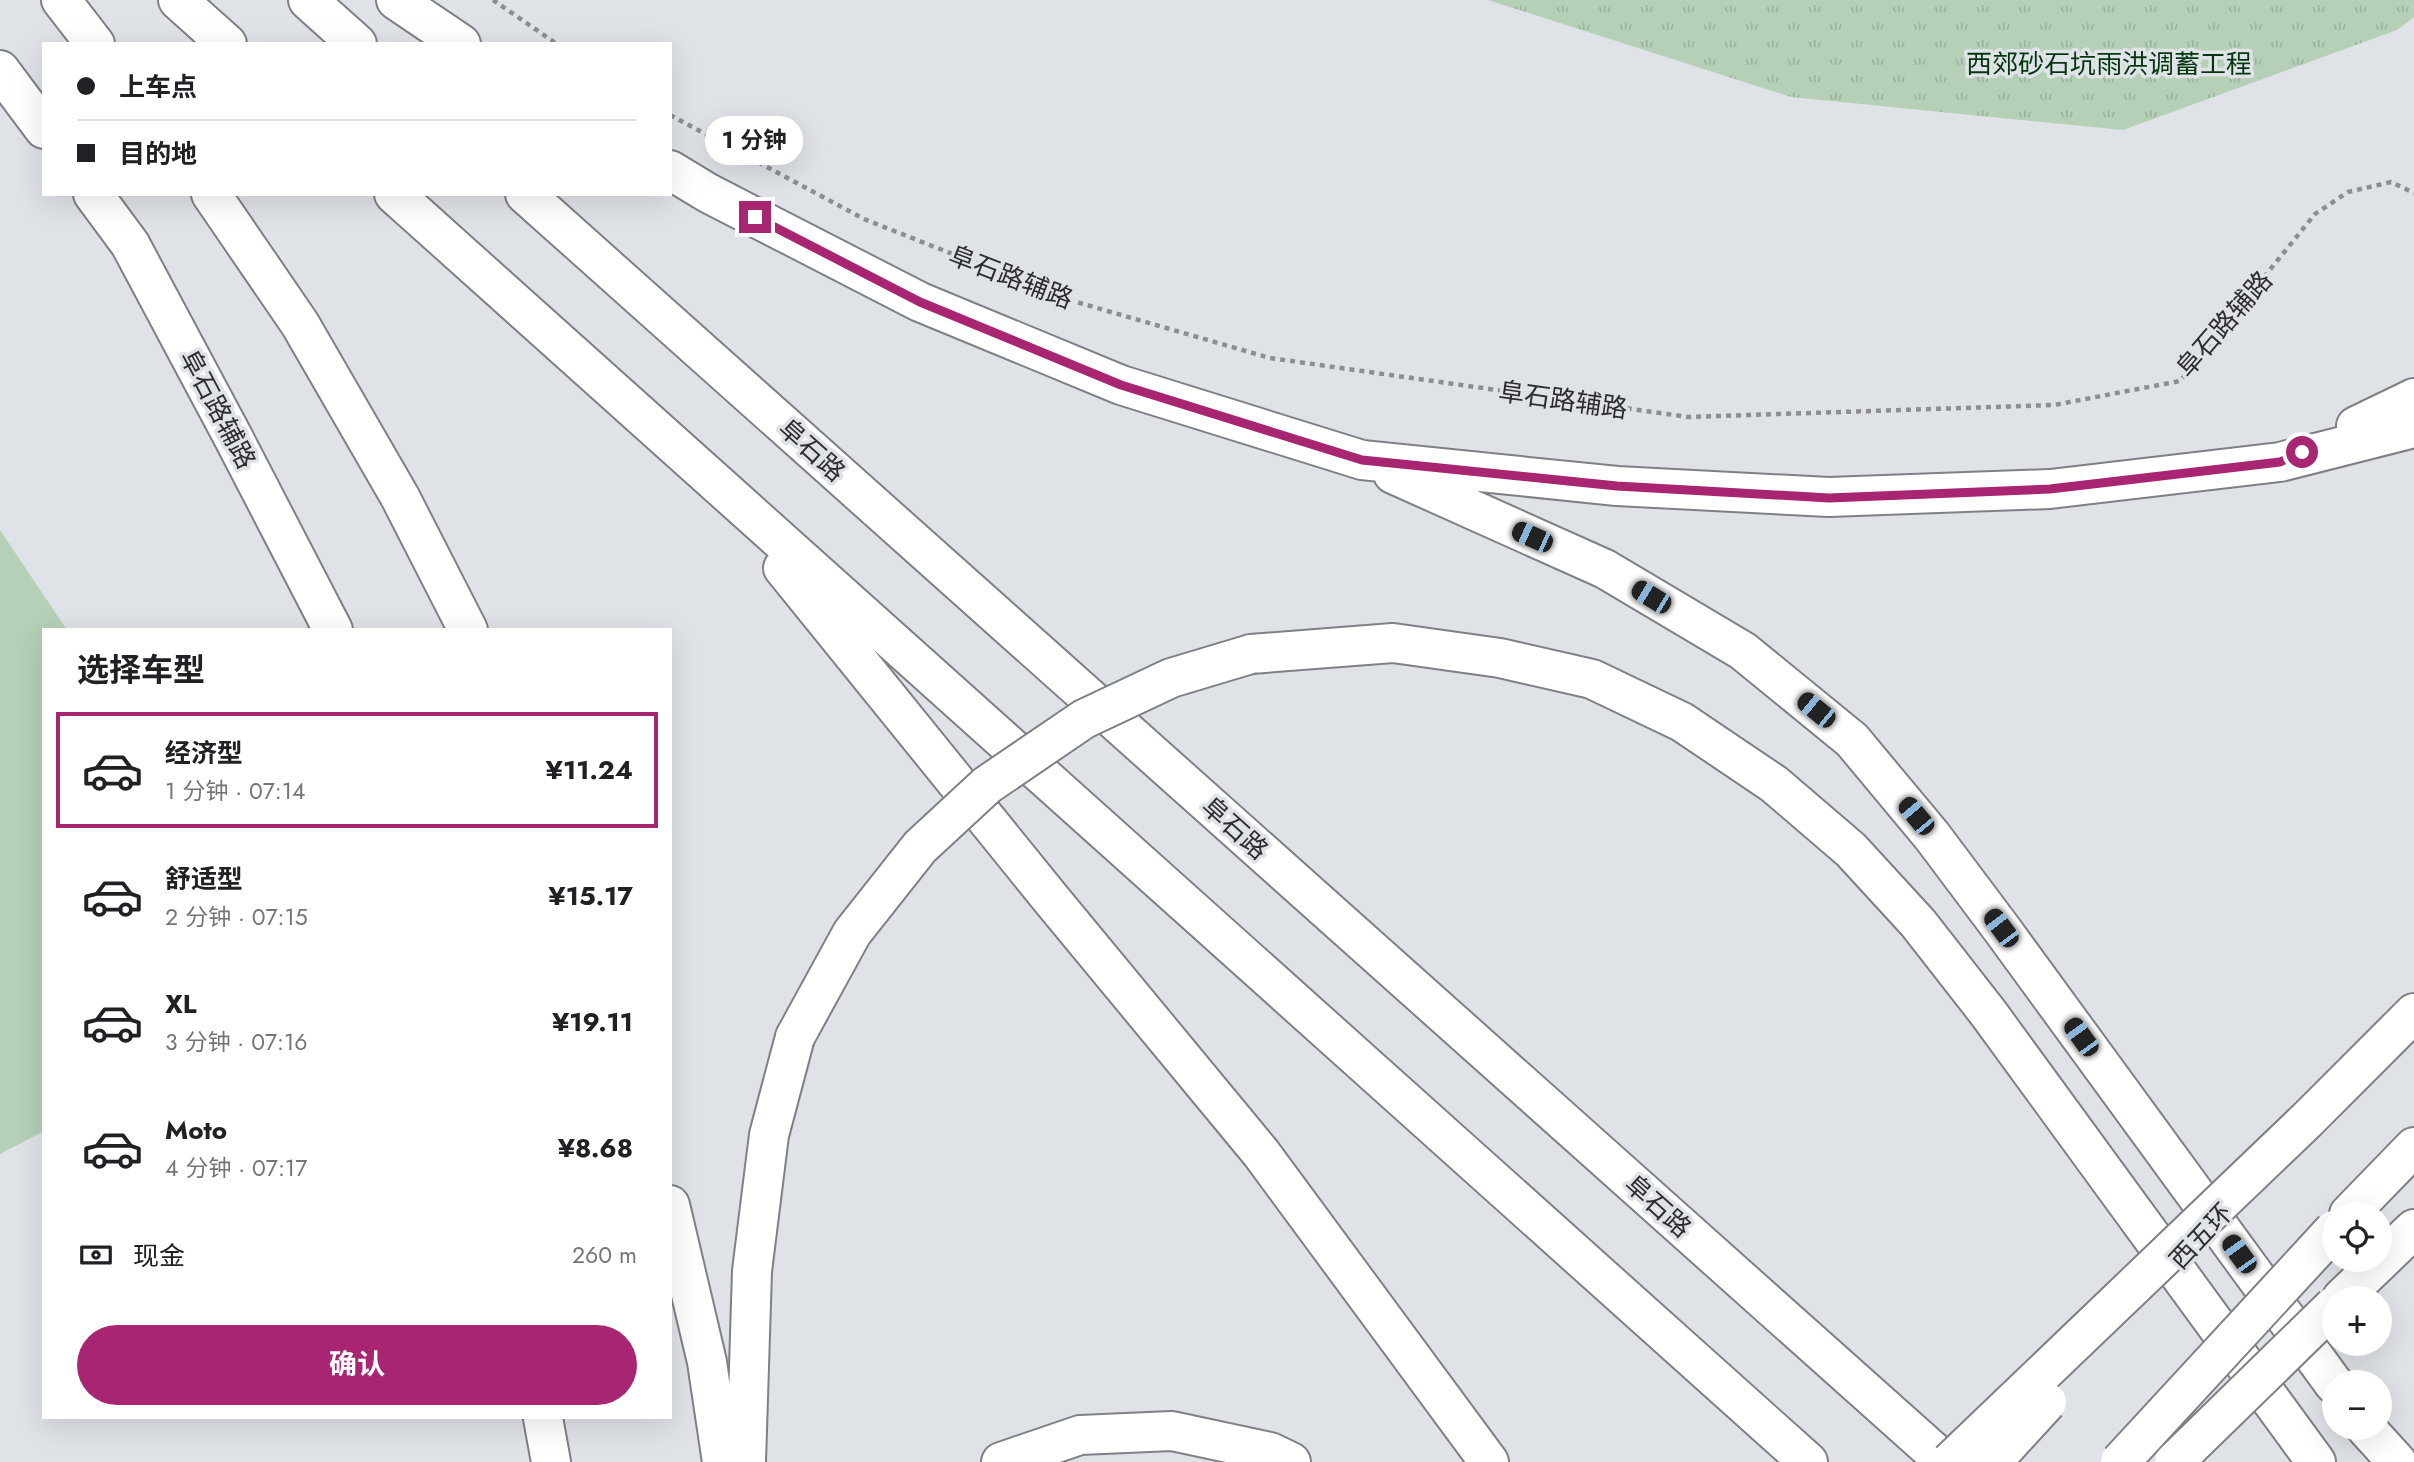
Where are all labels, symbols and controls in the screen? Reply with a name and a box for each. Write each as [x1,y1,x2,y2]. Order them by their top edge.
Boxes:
park label: 西郊砂石坑雨洪调蓄工程 [1966,45,2252,83]
text: 上车点 [119,68,197,106]
callout: 1 分钟 [706,116,804,164]
text: 1 分钟 [722,123,786,157]
text: 目的地 [119,135,197,173]
route end [739,201,771,233]
street label: 阜石路辅路 [944,236,1078,318]
street label: 阜石路辅路 [2167,262,2281,386]
street label: 阜石路辅路 [171,343,265,475]
street label: 阜石路辅路 [1496,372,1630,428]
street label: 阜石路 [770,410,854,490]
route start [2286,436,2318,468]
car [1509,519,1556,555]
car [1628,577,1675,617]
text: 选择车型 [77,647,205,693]
car [1794,689,1839,731]
text: 经济型 [165,734,243,772]
icon: car [81,739,144,802]
text: ¥11.24 [546,751,633,789]
text: 1 分钟 · 07:14 [165,774,305,808]
street label: 阜石路 [1193,788,1277,868]
car [1895,793,1938,839]
text: 舒适型 [165,860,243,898]
icon: car [81,865,144,928]
text: ¥15.17 [548,877,633,915]
text: 2 分钟 · 07:15 [165,900,308,934]
car [1980,905,2023,951]
text: XL [165,985,197,1023]
icon: car [81,991,144,1054]
text: ¥19.11 [552,1003,633,1041]
car [2061,1014,2102,1060]
text: 3 分钟 · 07:16 [165,1025,308,1059]
text: Moto [165,1111,227,1149]
icon: car [81,1117,144,1180]
text: ¥8.68 [558,1129,633,1167]
text: 4 分钟 · 07:17 [165,1151,307,1185]
street label: 阜石路 [1616,1166,1700,1246]
street label: 西五环 [2161,1195,2241,1277]
map controls [2322,1202,2392,1440]
button: locate [2322,1202,2392,1272]
car [2219,1231,2260,1277]
icon: cash [77,1236,115,1274]
text: 现金 [133,1237,185,1275]
text: 260 m [572,1238,637,1272]
button: + [2322,1286,2392,1356]
button: 确认 [77,1325,637,1405]
button: − [2322,1370,2392,1440]

